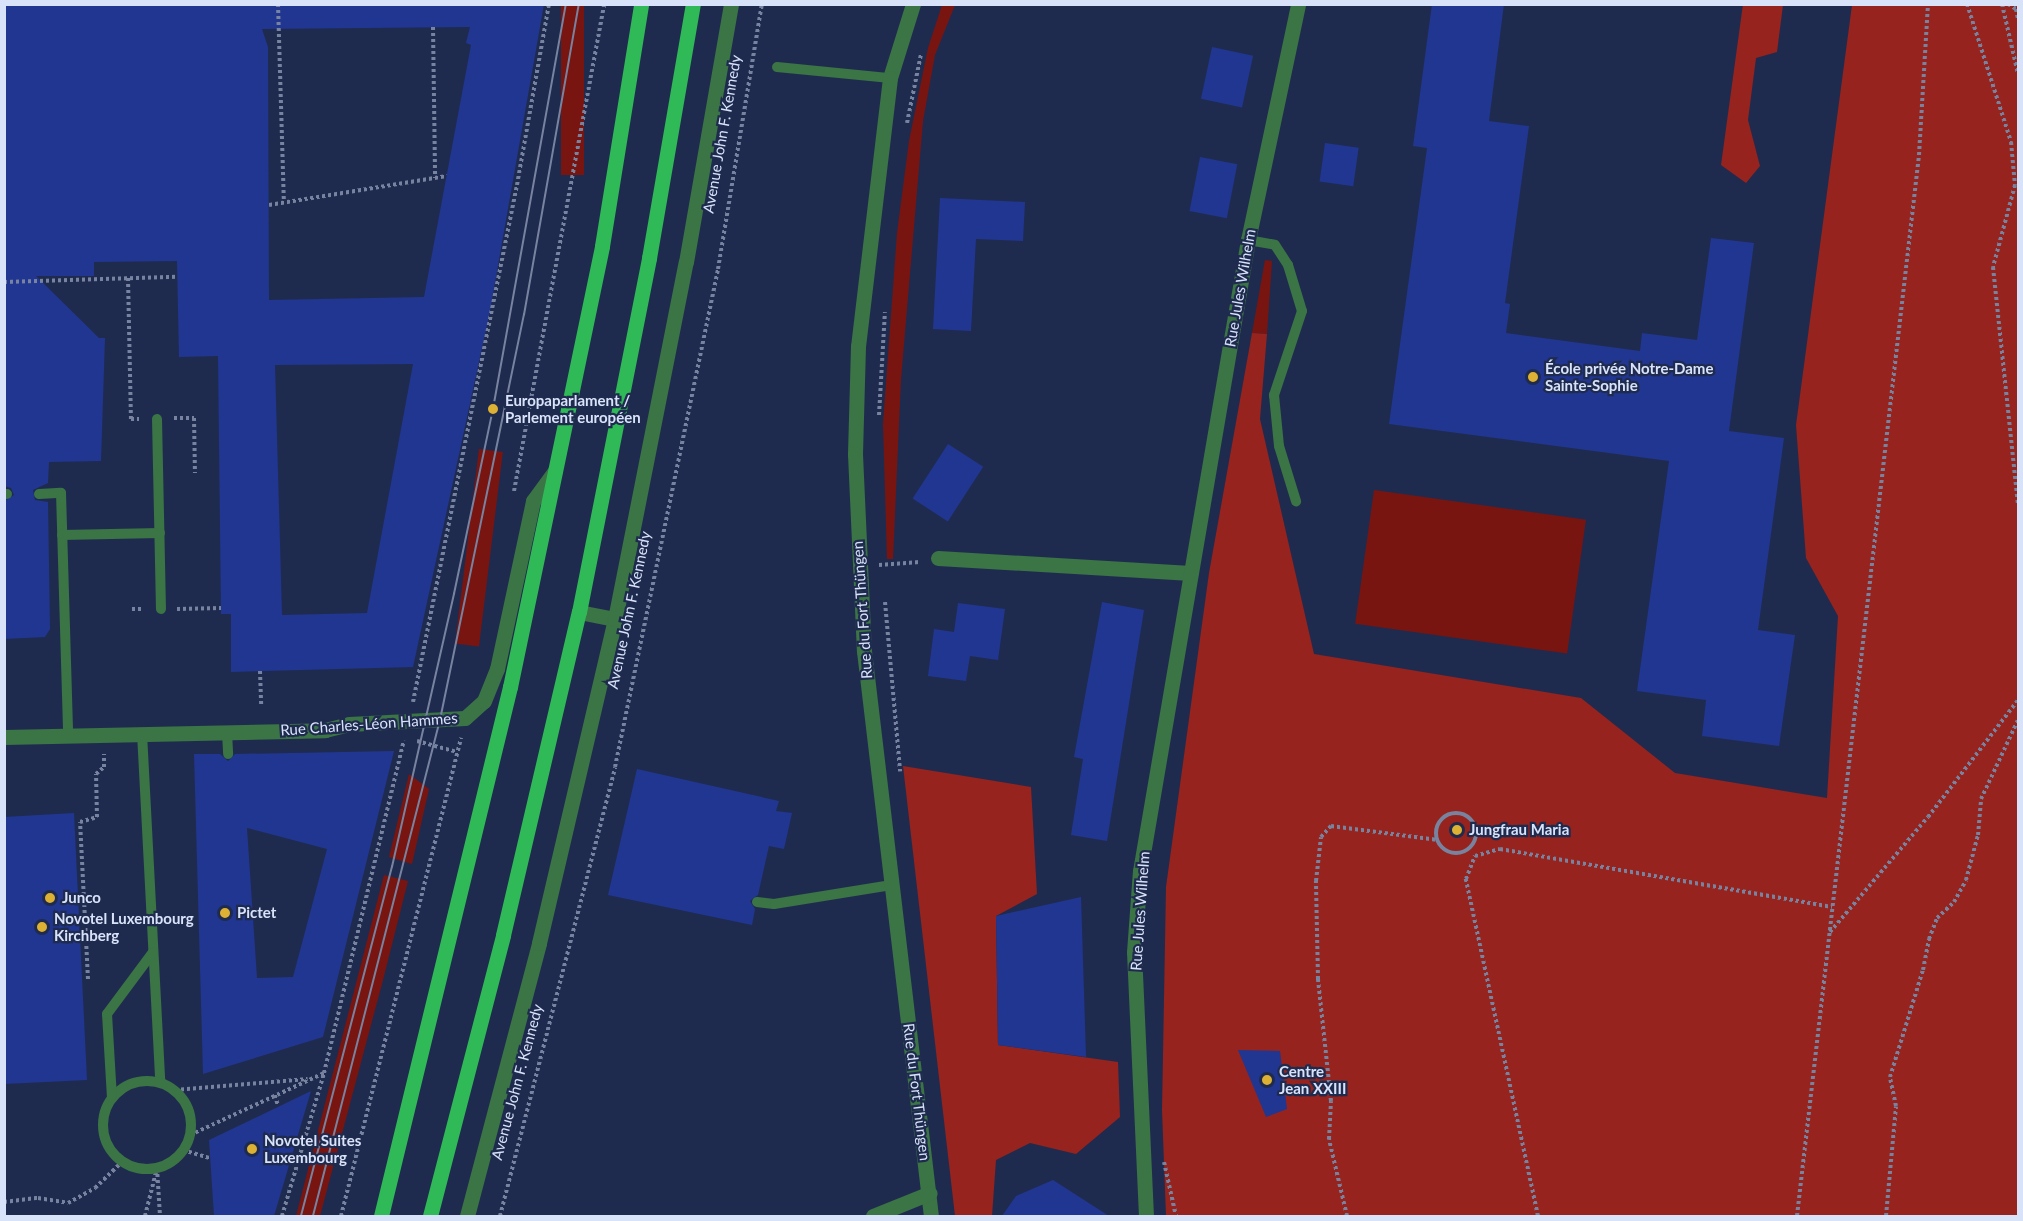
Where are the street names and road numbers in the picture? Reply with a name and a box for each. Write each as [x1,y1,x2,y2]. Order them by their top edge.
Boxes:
street label: Avenue John F. Kennedy [699,53,745,215]
street label: Rue Jules Wilhelm [1221,227,1259,349]
street label: Avenue John F. Kennedy [603,529,655,691]
street label: Rue du Fort Thüngen [848,540,876,680]
street label: Rue Charles-Léon Hammes [280,709,458,739]
street label: Rue Jules Wilhelm [1127,850,1153,972]
street label: Avenue John F. Kennedy [487,1002,547,1162]
street label: Rue du Fort Thüngen [900,1022,934,1162]

